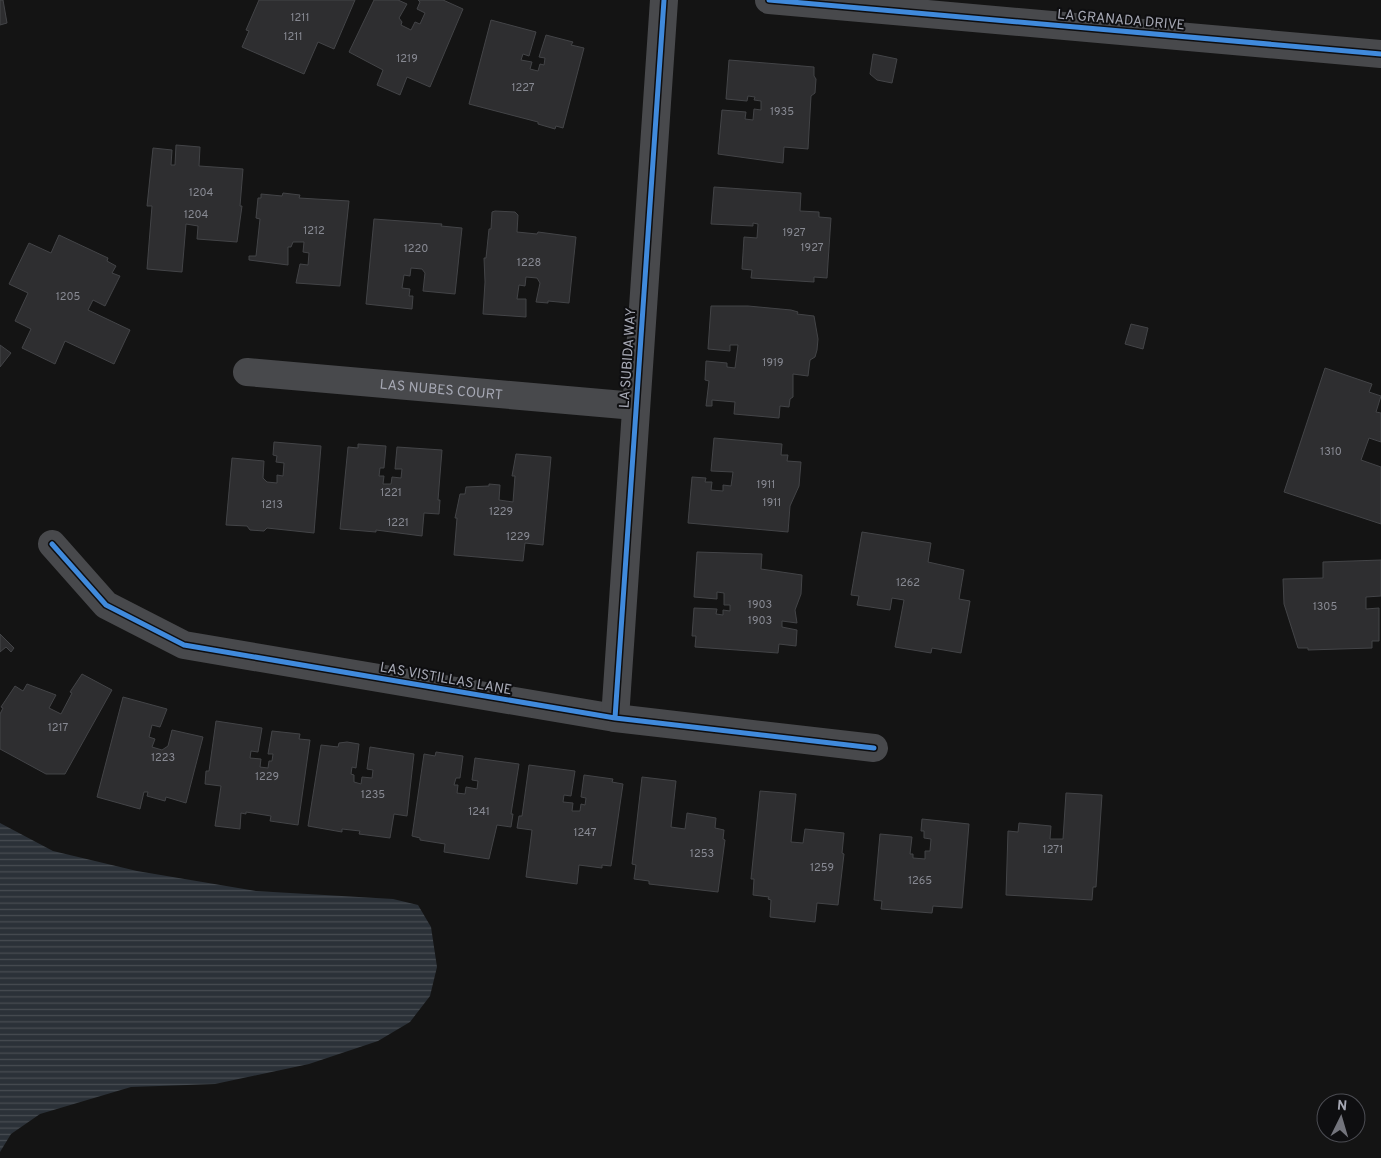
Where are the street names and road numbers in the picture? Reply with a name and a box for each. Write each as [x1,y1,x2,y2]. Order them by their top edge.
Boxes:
street label: LA GRANADA DRIVE [1056,6,1185,35]
street label: LA SUBIDA WAY [617,307,640,409]
street label: LAS NUBES COURT [379,377,503,404]
street label: LAS VISTILLAS LANE [378,659,513,699]

